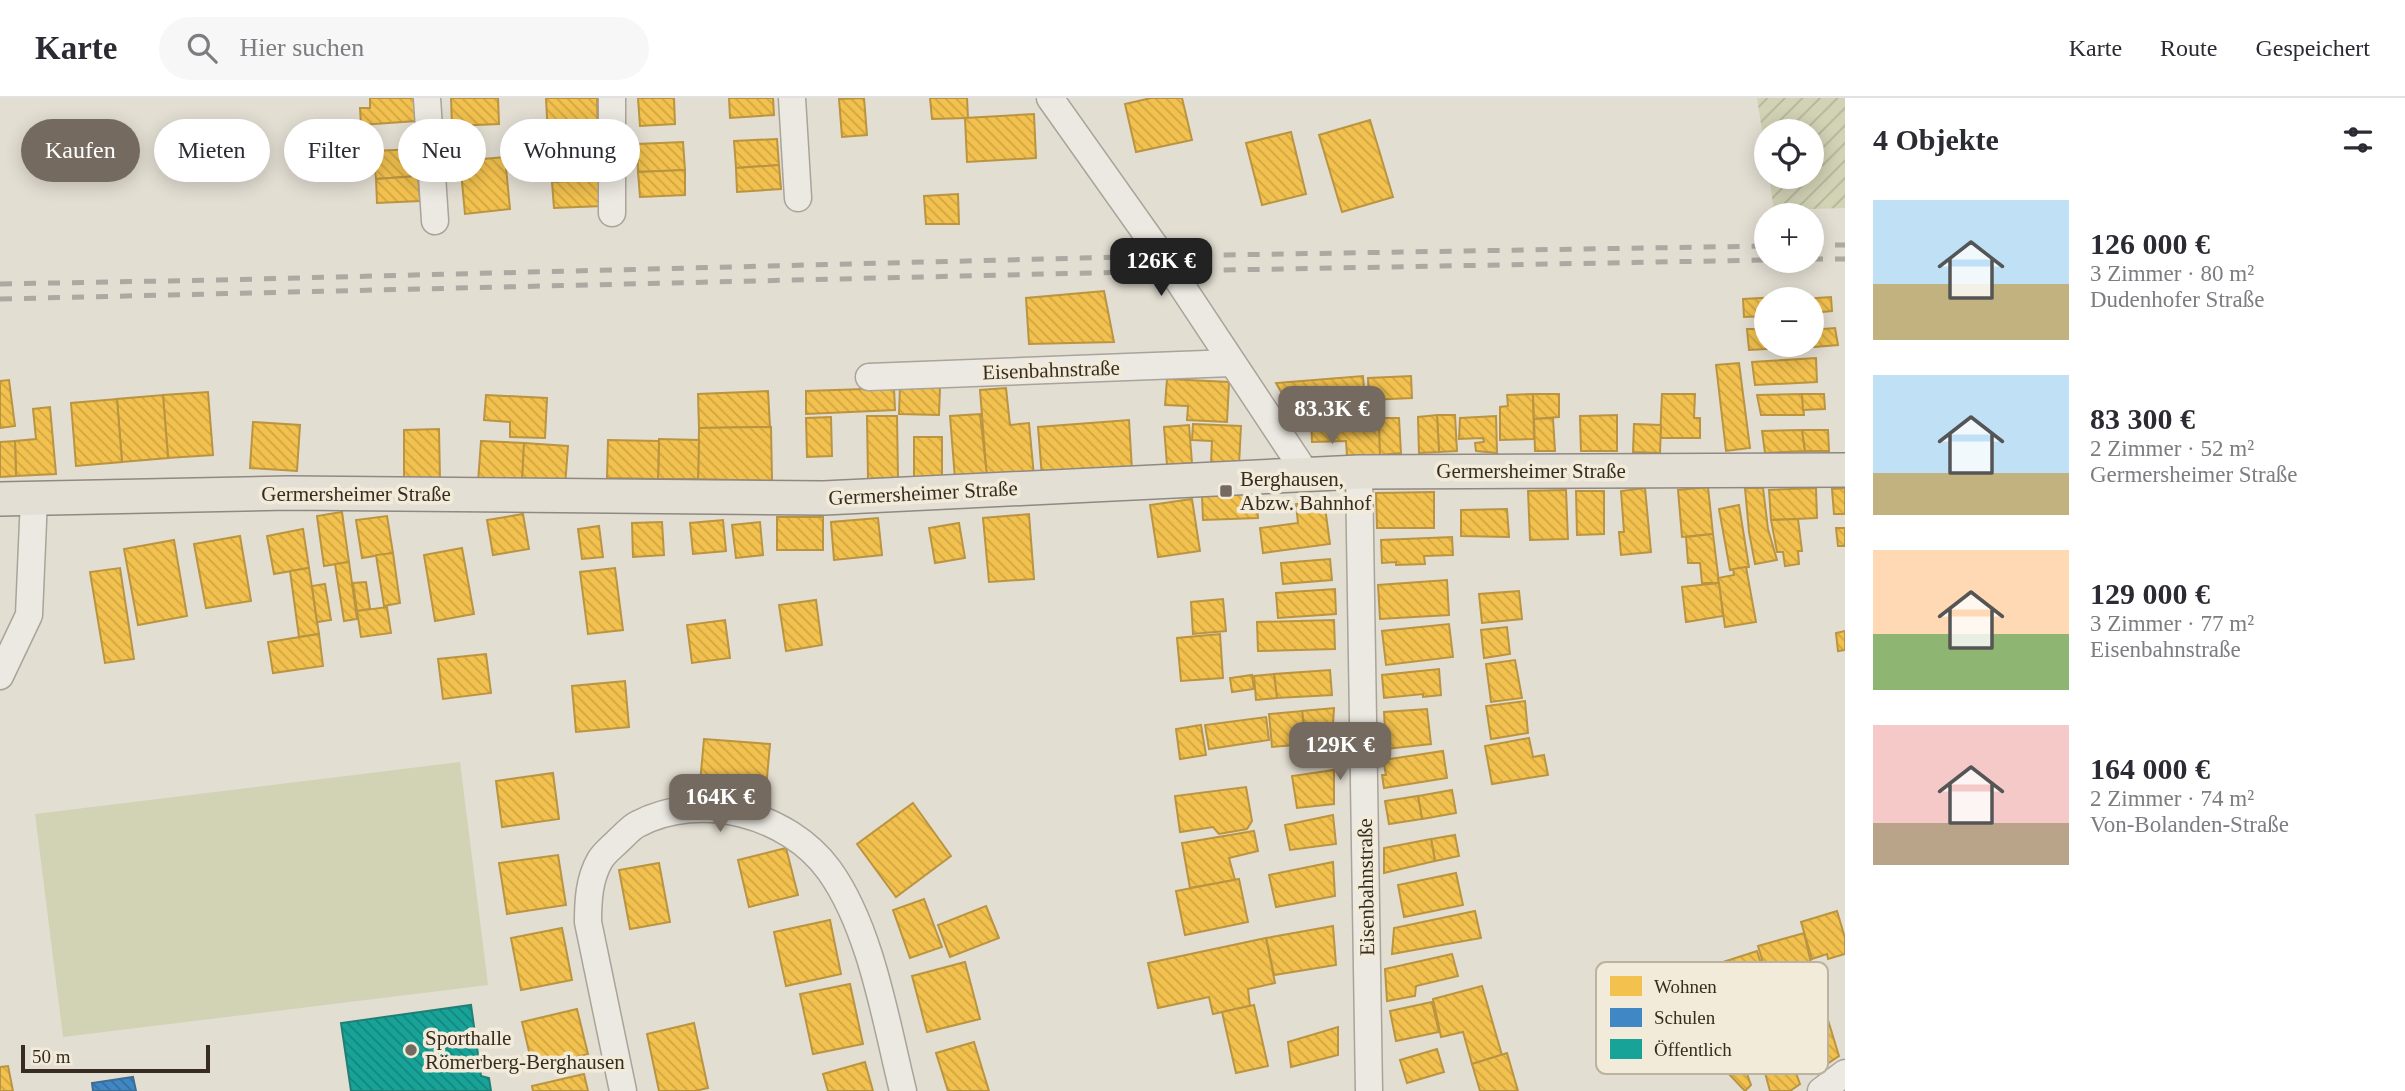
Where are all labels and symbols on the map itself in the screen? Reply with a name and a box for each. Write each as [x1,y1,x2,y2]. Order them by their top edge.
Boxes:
pin: 126K € [1104,238,1218,298]
street label: Eisenbahnstraße [982,356,1120,384]
pin: 83.3K € [1267,386,1397,446]
street label: Germersheimer Straße [1436,459,1626,483]
place label: Berghausen, Abzw. Bahnhof [1240,467,1372,515]
street label: Germersheimer Straße [828,476,1018,510]
street label: Germersheimer Straße [261,482,451,506]
marker: Berghausen, Abzw. Bahnhof [1218,483,1234,499]
pin: 129K € [1283,722,1397,782]
pin: 164K € [663,774,777,834]
street label: Eisenbahnstraße [1353,818,1379,956]
legend [1596,962,1828,1074]
text: Wohnen [1654,976,1717,997]
text: Schulen [1654,1007,1716,1028]
place label: Sporthalle Römerberg-Berghausen [425,1026,625,1074]
text: Öffentlich [1654,1039,1732,1060]
scale bar [21,1042,210,1074]
marker: Sporthalle Römerberg-Berghausen [403,1042,419,1058]

